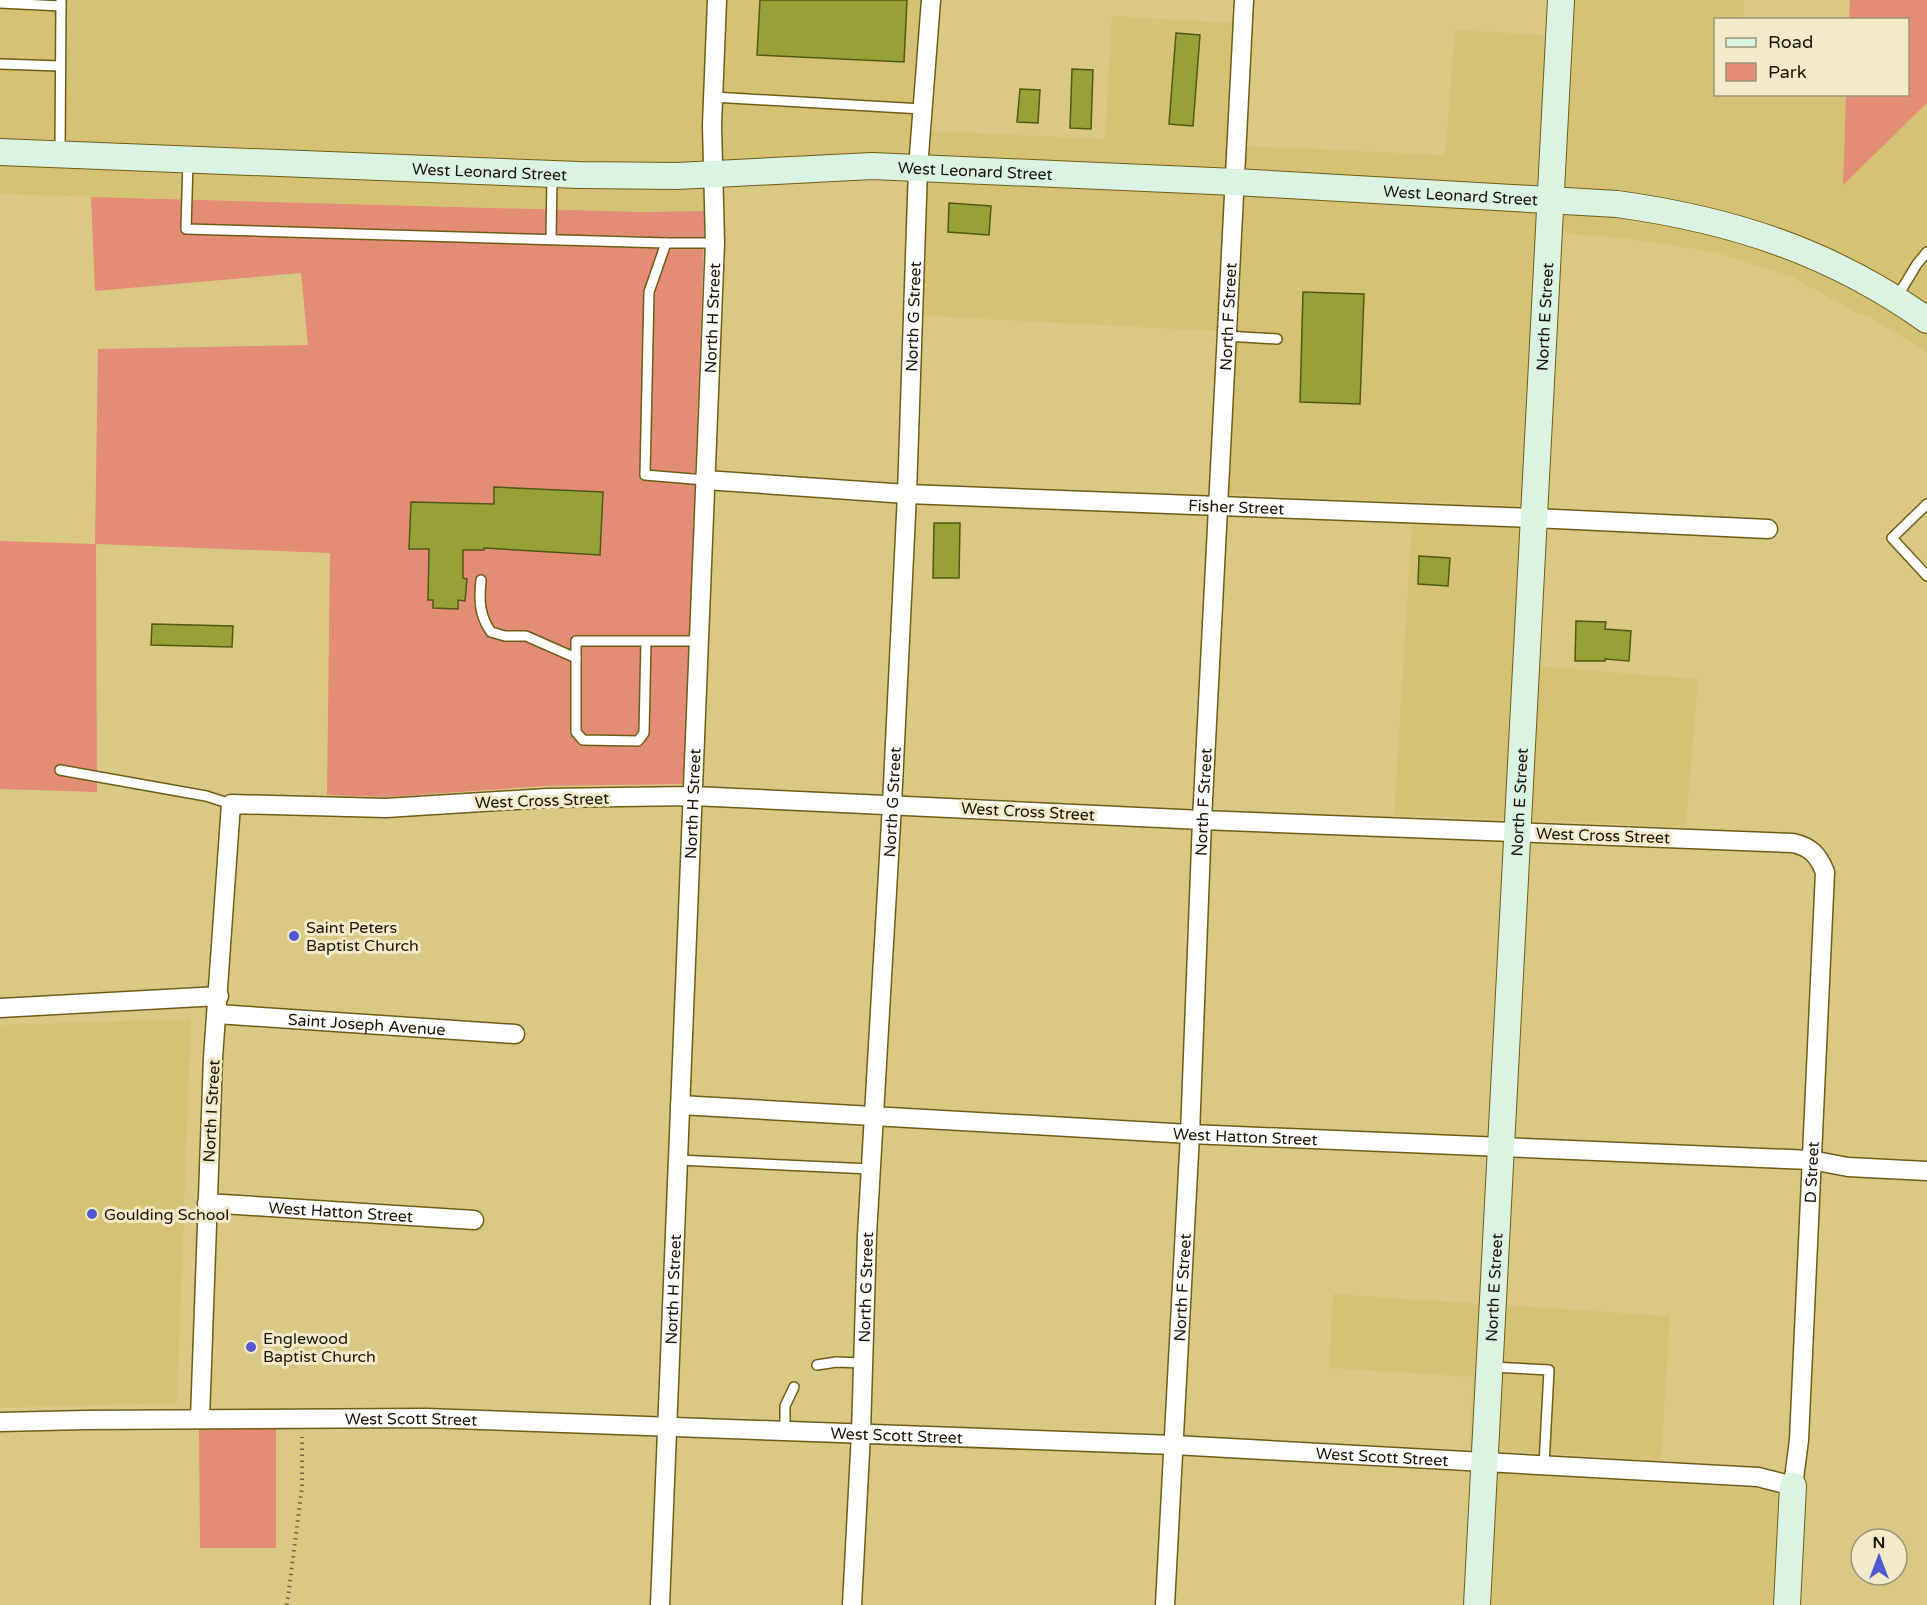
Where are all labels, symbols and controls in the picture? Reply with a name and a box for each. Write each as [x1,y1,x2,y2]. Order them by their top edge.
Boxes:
legend [1714,18,1909,96]
text: Road [1768,31,1813,53]
text: Park [1768,61,1807,83]
street label: West Leonard Street [897,158,1053,185]
street label: West Leonard Street [412,159,567,186]
street label: West Leonard Street [1382,182,1539,210]
street label: North G Street [902,261,926,372]
street label: North H Street [701,262,725,374]
street label: North F Street [1216,262,1242,371]
street label: North E Street [1533,262,1558,372]
street label: Fisher Street [1188,496,1285,519]
street label: North G Street [880,746,906,858]
street label: North F Street [1192,747,1217,856]
street label: North E Street [1507,747,1533,857]
street label: North H Street [681,748,706,859]
street label: West Cross Street [475,789,609,813]
street label: West Cross Street [960,798,1096,825]
street label: West Cross Street [1536,824,1670,848]
place label: Saint Peters Baptist Church [306,918,419,956]
marker: Saint Peters Baptist Church [287,929,301,943]
street label: Saint Joseph Avenue [287,1010,446,1040]
street label: North I Street [199,1059,225,1163]
street label: West Hatton Street [1172,1124,1318,1150]
street label: D Street [1801,1141,1824,1204]
street label: West Hatton Street [268,1198,414,1227]
place label: Goulding School [104,1205,229,1225]
marker: Goulding School [85,1207,99,1221]
street label: North G Street [855,1232,878,1343]
street label: North F Street [1170,1233,1196,1342]
street label: North E Street [1482,1233,1507,1342]
street label: North H Street [662,1234,686,1345]
place label: Englewood Baptist Church [263,1329,376,1367]
marker: Englewood Baptist Church [244,1340,258,1354]
street label: West Scott Street [345,1409,478,1431]
street label: West Scott Street [830,1424,963,1448]
street label: West Scott Street [1315,1444,1449,1471]
north arrow [1849,1527,1909,1587]
text: N [1873,1533,1885,1553]

